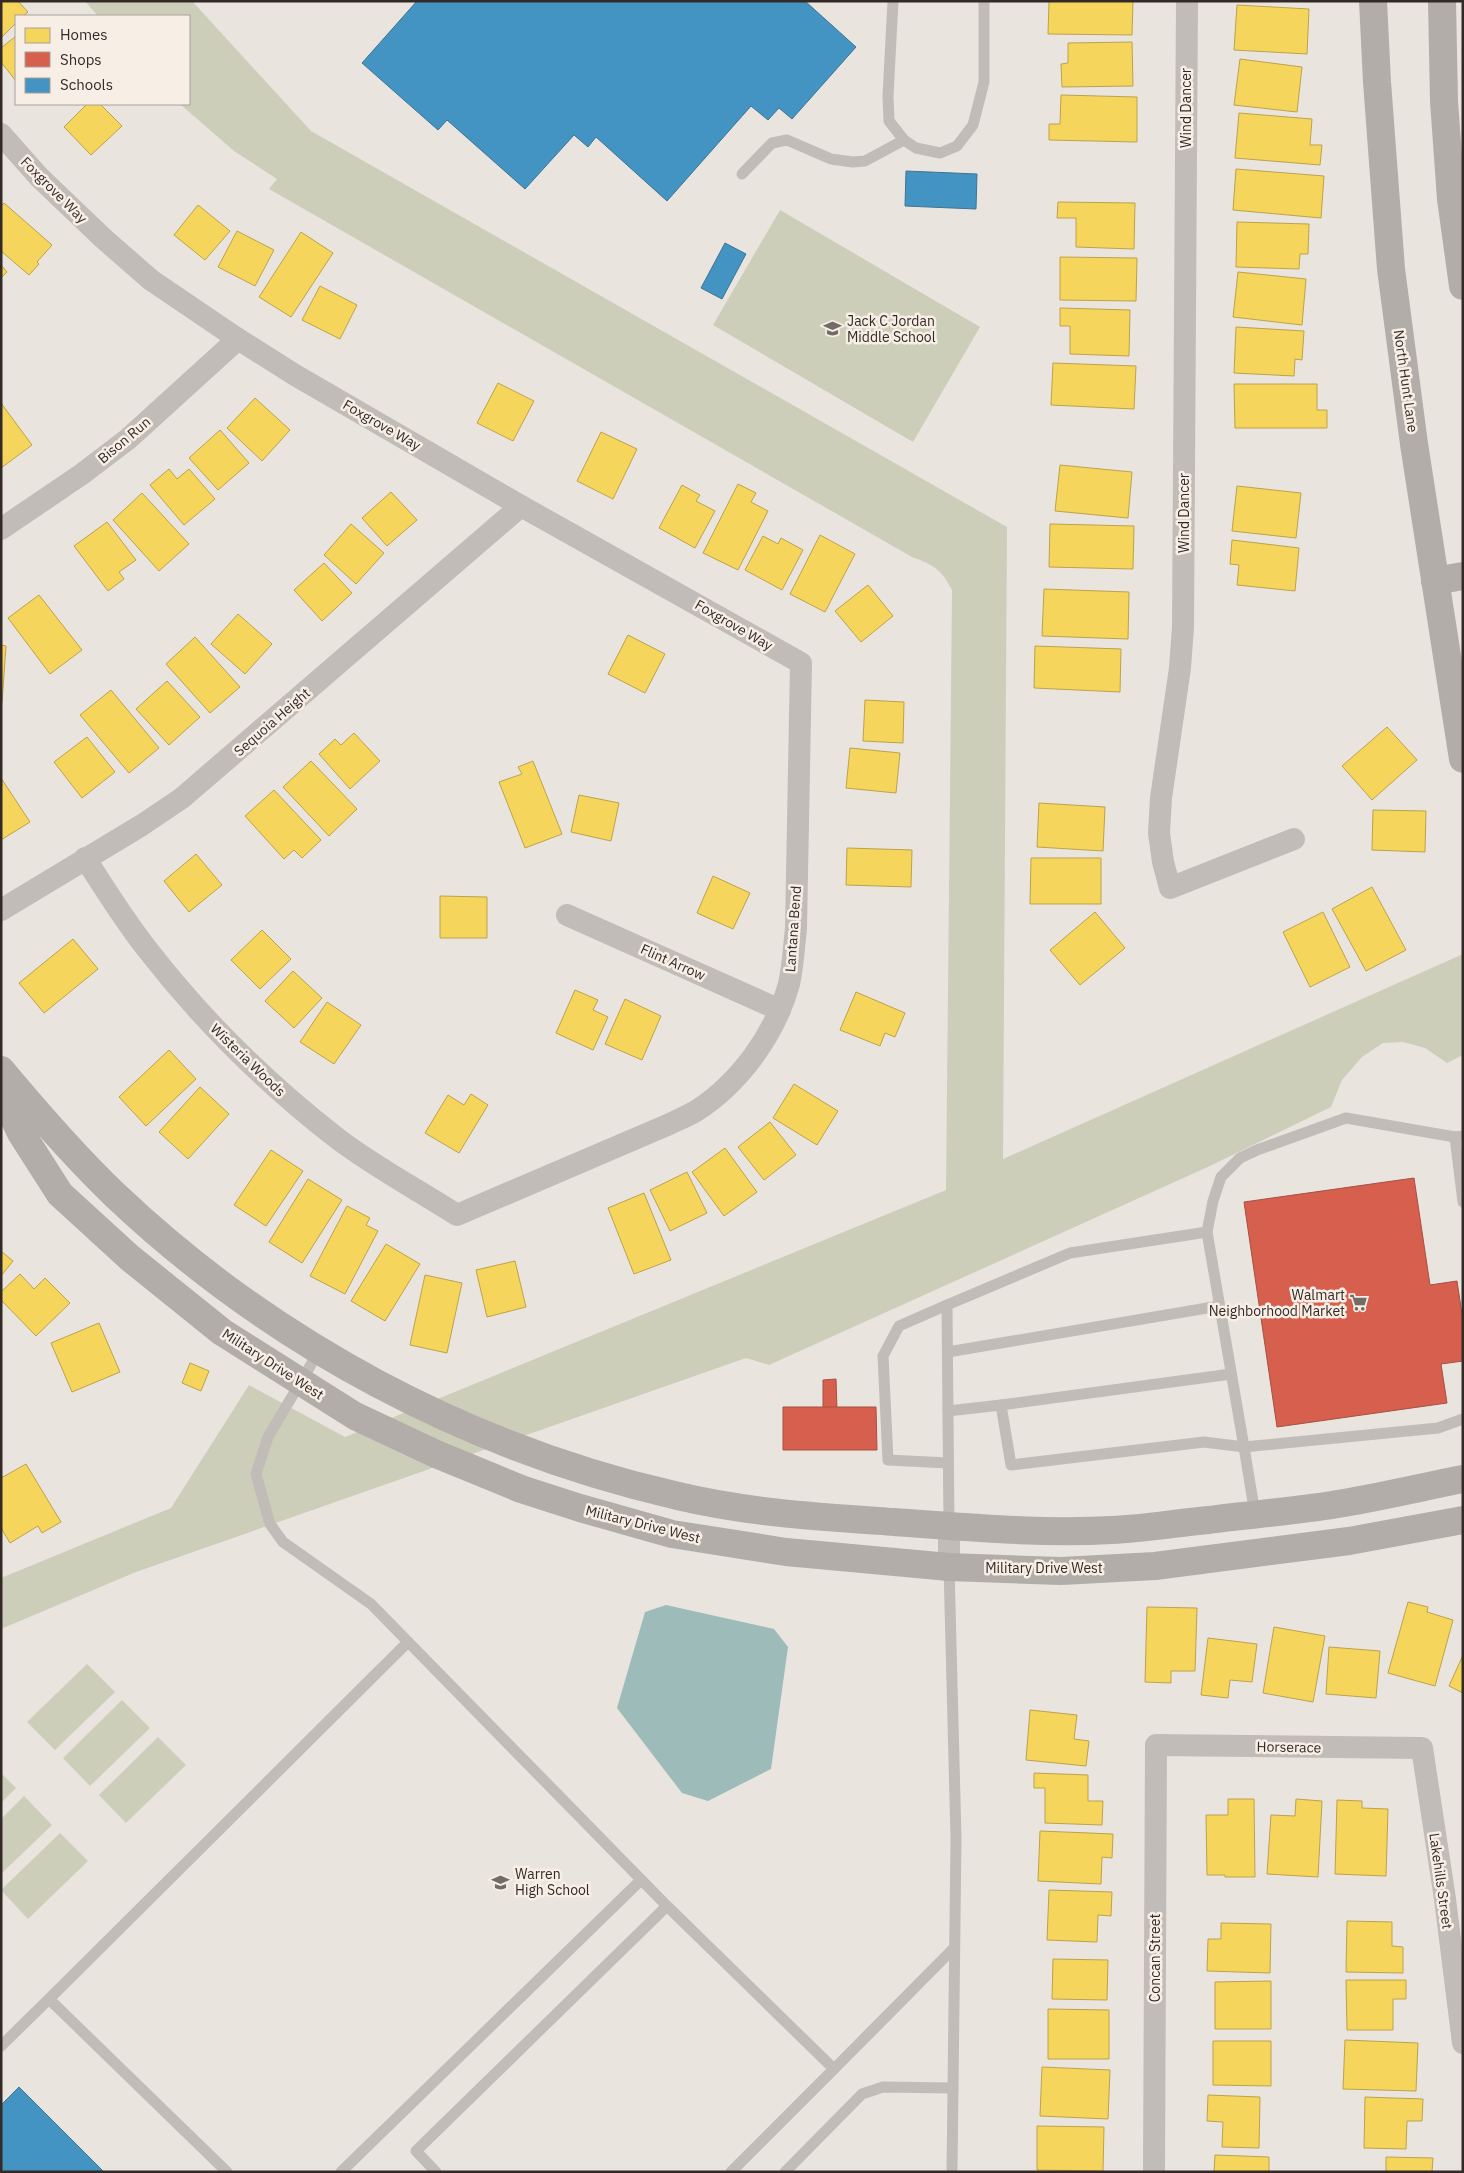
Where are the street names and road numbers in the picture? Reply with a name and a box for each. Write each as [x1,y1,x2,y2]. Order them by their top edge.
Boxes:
street label: Wind Dancer [1177,68,1195,148]
street label: Foxgrove Way [17,153,91,227]
street label: North Hunt Lane [1390,329,1422,434]
street label: Foxgrove Way [340,395,424,455]
street label: Bison Run [94,413,154,467]
street label: Wind Dancer [1175,473,1193,553]
street label: Foxgrove Way [692,595,776,655]
street label: Sequoia Height [230,684,314,760]
street label: Lantana Bend [781,885,805,973]
street label: Flint Arrow [638,940,708,984]
street label: Wisteria Woods [207,1020,289,1100]
street label: Military Drive West [219,1324,327,1404]
street label: Military Drive West [584,1501,702,1547]
street label: Military Drive West [985,1559,1103,1577]
street label: Horserace [1257,1737,1322,1757]
street label: Lakehills Street [1425,1832,1457,1930]
street label: Concan Street [1146,1914,1164,2002]

